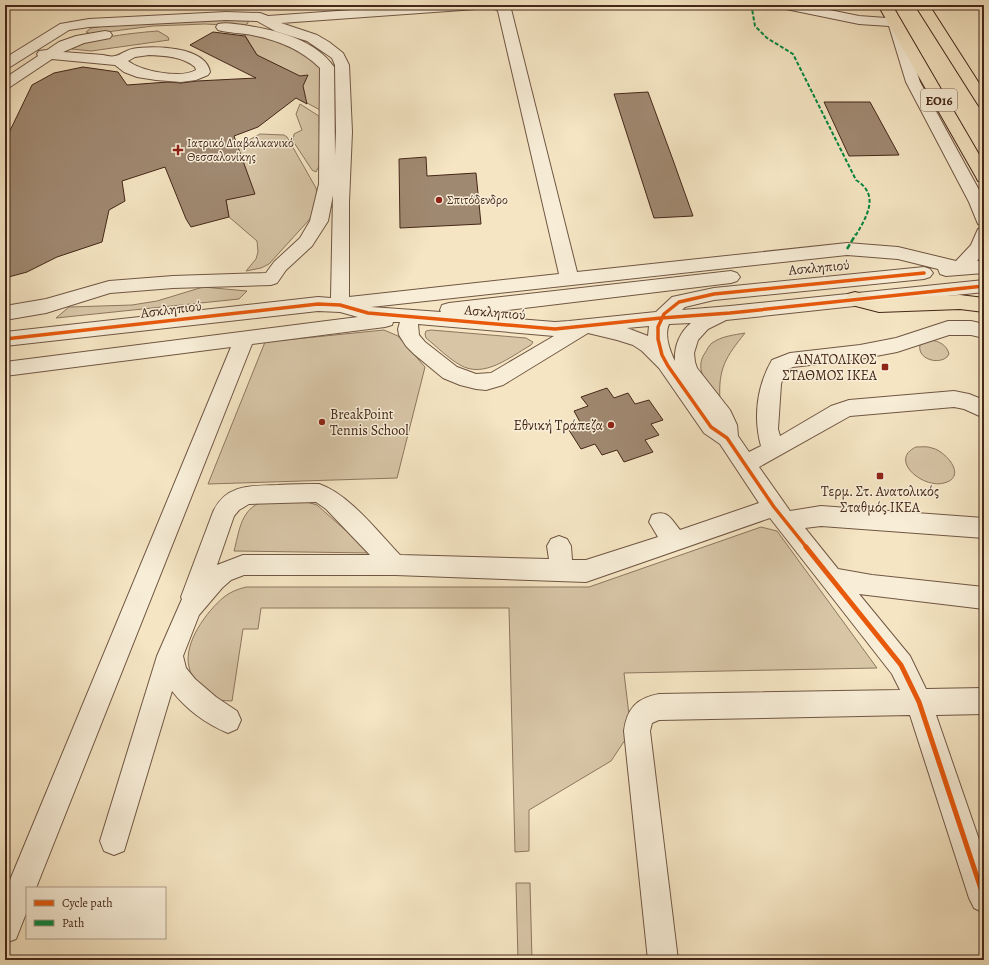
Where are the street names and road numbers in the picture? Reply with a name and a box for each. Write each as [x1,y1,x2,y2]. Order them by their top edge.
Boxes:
road number: ΕΟ16 [921,89,957,111]
street label: Ασκληπιού [787,255,850,280]
street label: Ασκληπιού [139,296,203,323]
street label: Ασκληπιού [463,300,526,325]

